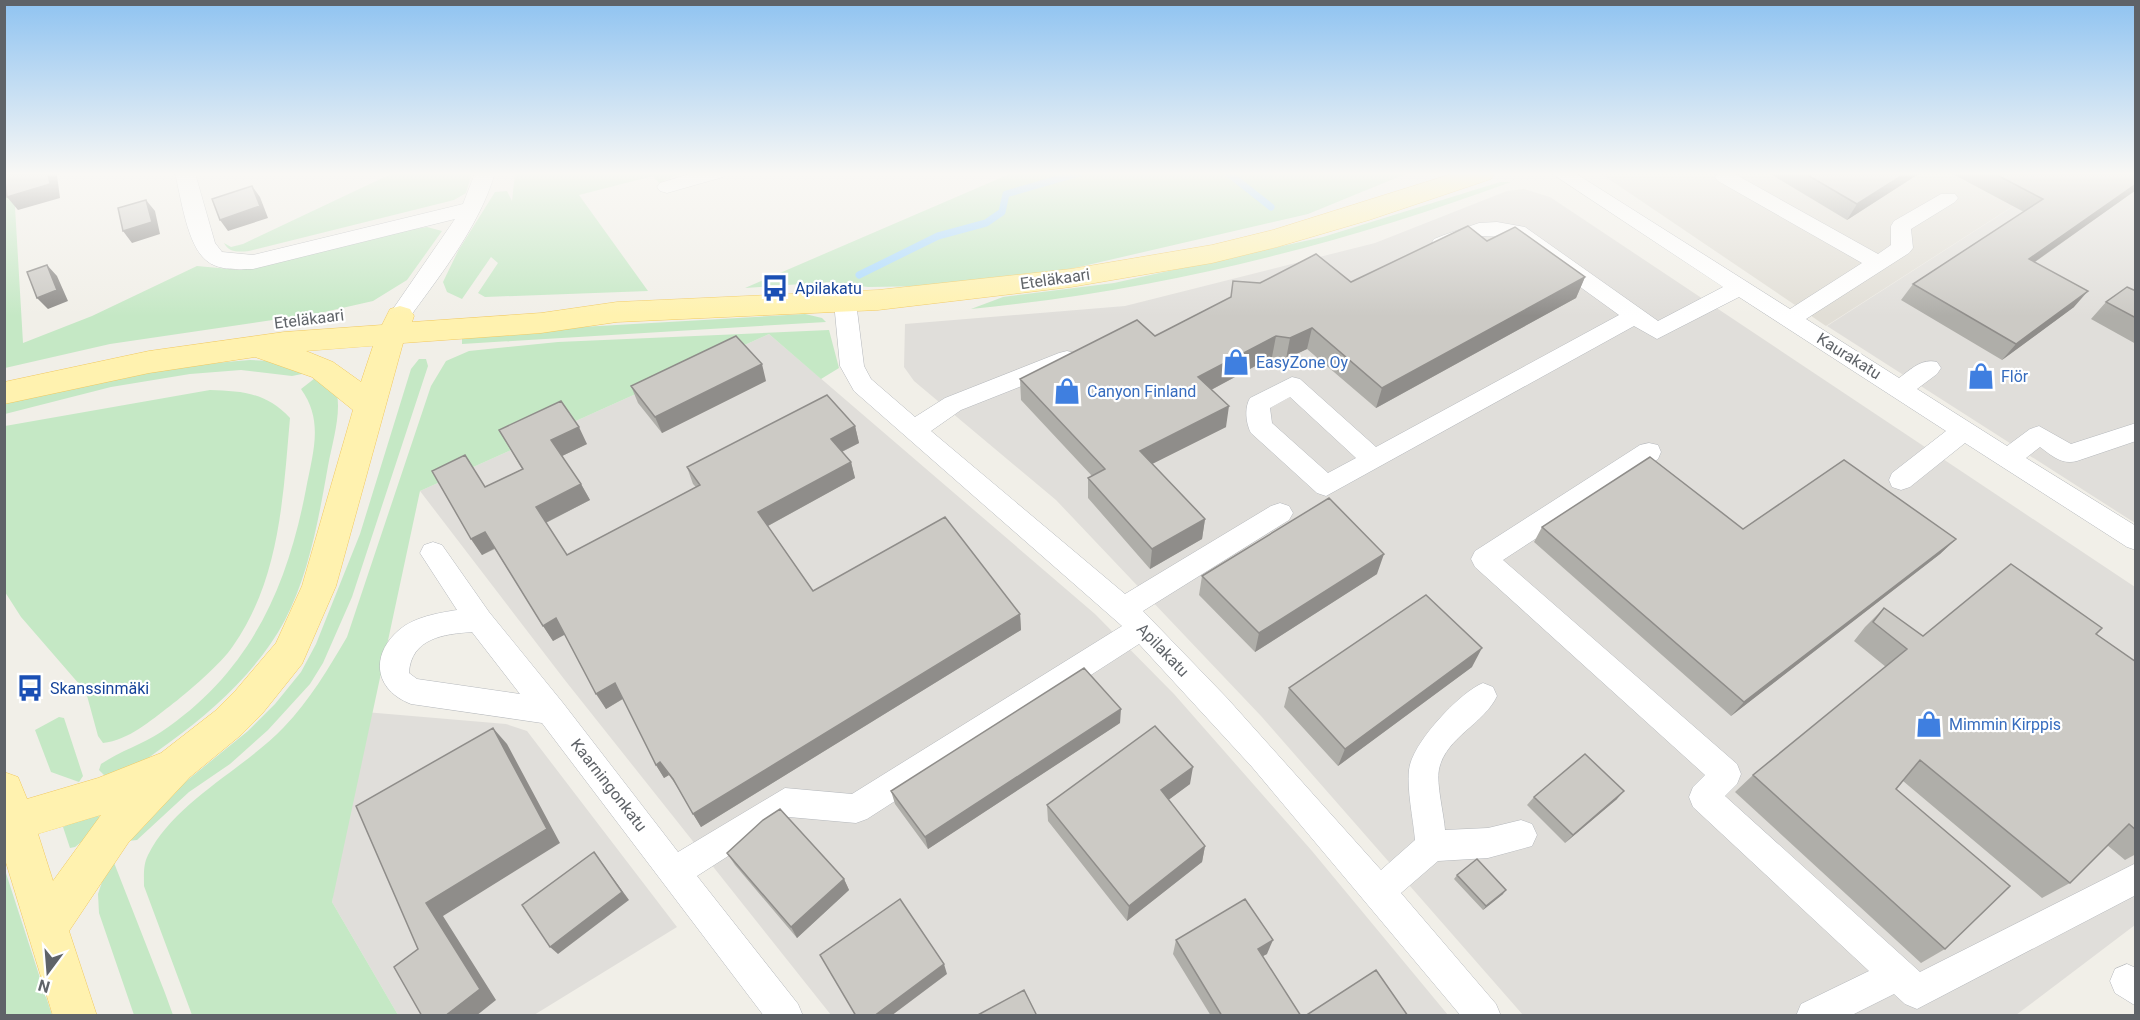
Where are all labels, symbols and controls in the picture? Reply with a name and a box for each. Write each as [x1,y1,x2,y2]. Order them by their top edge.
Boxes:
street label: Eteläkaari [1019,265,1091,293]
bus stop icon: Apilakatu [760,273,790,303]
place label: Apilakatu [795,279,862,298]
street label: Eteläkaari [273,305,345,333]
street label: Kaurakatu [1813,329,1885,383]
shop icon: EasyZone Oy [1221,347,1251,377]
place label: EasyZone Oy [1256,353,1348,372]
shop icon: Flör [1966,361,1996,391]
place label: Flör [2001,367,2029,386]
shop icon: Canyon Finland [1052,376,1082,406]
place label: Canyon Finland [1087,382,1196,401]
street label: Apilakatu [1133,619,1193,681]
bus stop icon: Skanssinmäki [15,673,45,703]
place label: Skanssinmäki [50,679,149,698]
shop icon: Mimmin Kirppis [1914,709,1944,739]
place label: Mimmin Kirppis [1949,715,2061,734]
street label: Kaarningonkatu [567,735,651,835]
north arrow [18,942,78,1002]
text: N [36,975,52,997]

